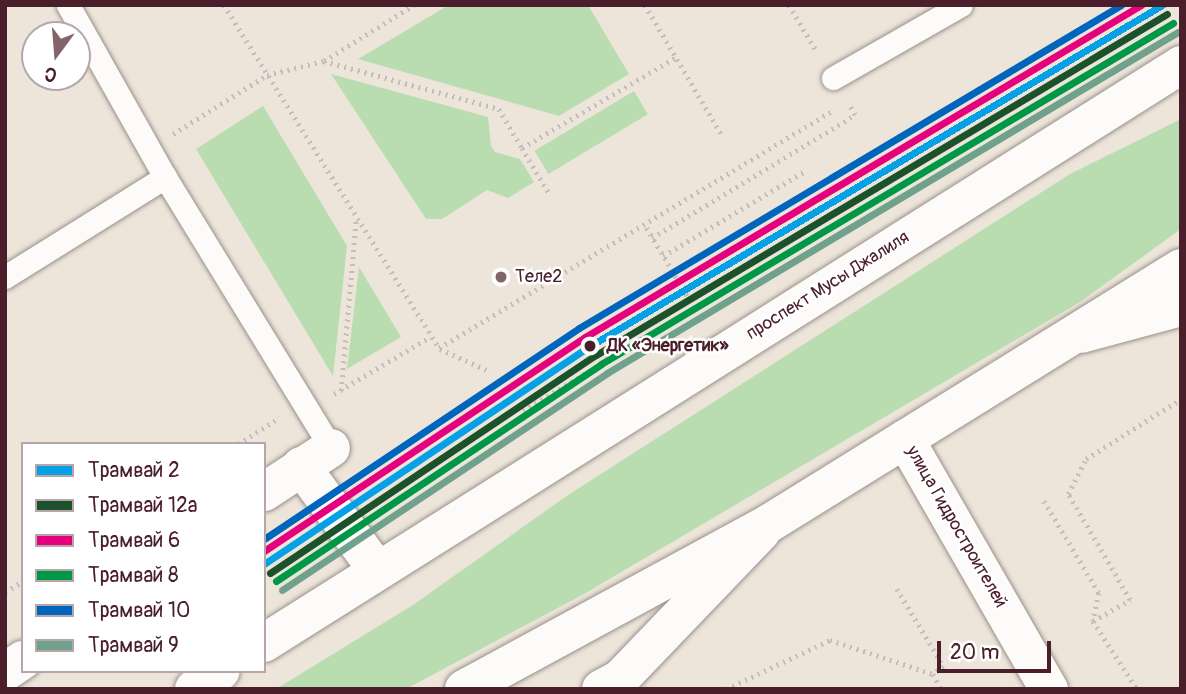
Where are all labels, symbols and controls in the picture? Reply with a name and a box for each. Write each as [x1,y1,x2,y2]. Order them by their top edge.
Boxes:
north arrow [21,21,91,91]
text: С [42,61,60,87]
street label: проспект Мусы Джалиля [743,227,913,345]
place label: Теле2 [515,266,562,288]
marker: Теле2 [493,269,509,285]
marker: ДК «Энергетик» [579,335,601,357]
place label: ДК «Энергетик» [607,335,729,357]
legend [21,442,266,673]
street label: улица Гидростроителей [901,442,1011,612]
text: Трамвай 2 [88,457,180,484]
text: Трамвай 12а [88,492,198,519]
text: Трамвай 6 [88,527,180,554]
text: Трамвай 8 [88,562,179,589]
text: Трамвай 10 [88,597,190,624]
scale bar [941,628,1055,672]
text: Трамвай 9 [88,632,179,659]
text: 20 m [950,639,999,666]

